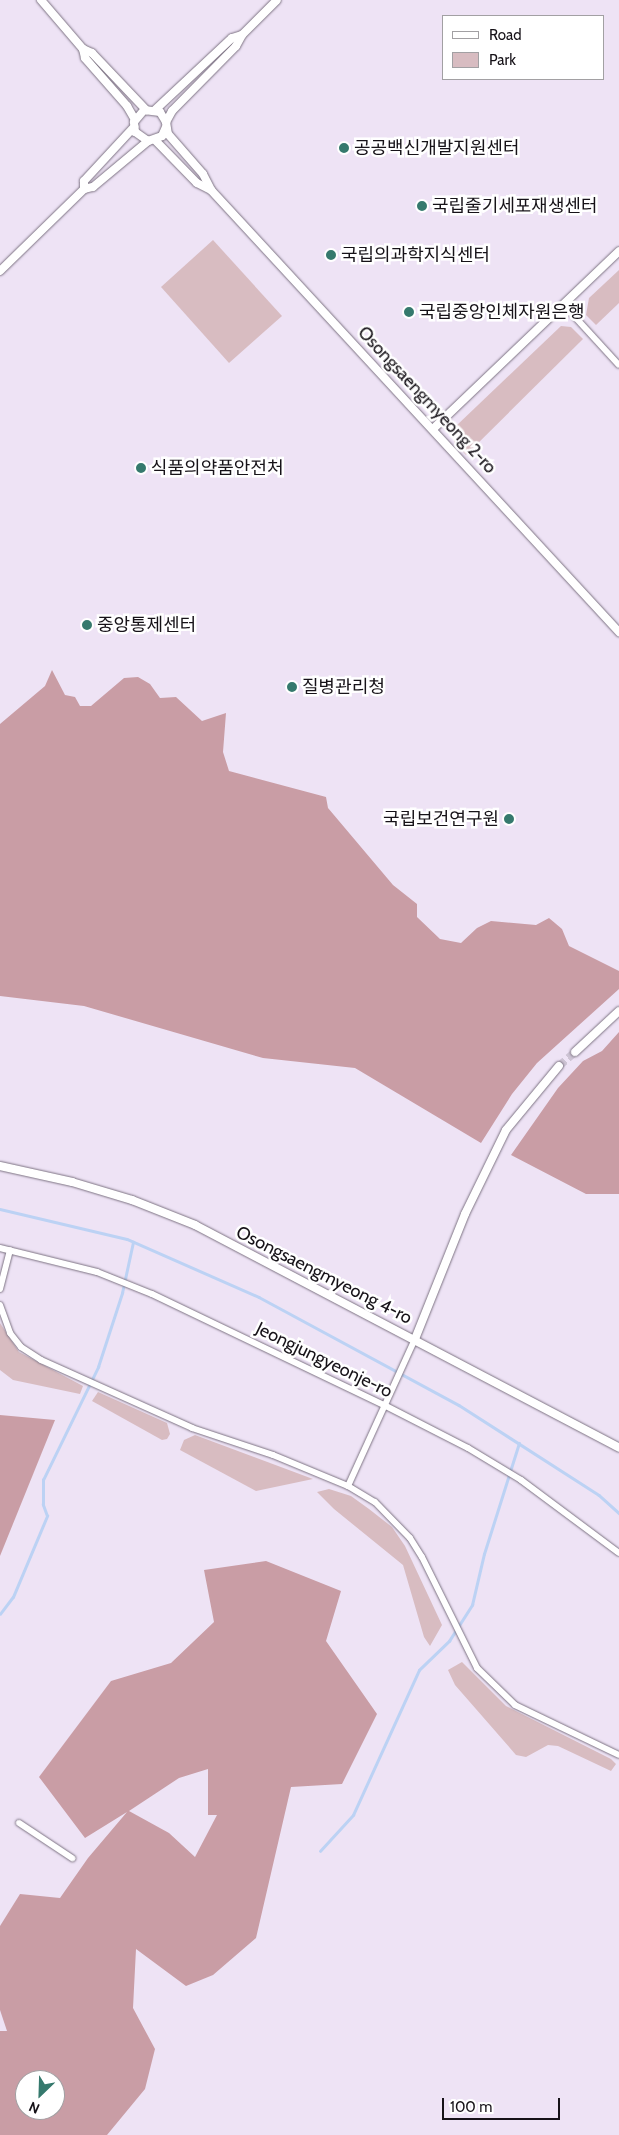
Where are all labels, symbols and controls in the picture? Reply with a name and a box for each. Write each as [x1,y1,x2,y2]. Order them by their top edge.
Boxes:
legend [442,15,604,80]
text: Road [489,26,522,44]
text: Park [489,51,516,69]
place label: 공공백신개발지원센터 [354,137,520,159]
marker: 공공백신개발지원센터 [338,142,350,154]
place label: 국립줄기세포재생센터 [432,195,598,217]
marker: 국립줄기세포재생센터 [416,200,428,212]
place label: 국립의과학지식센터 [341,244,490,266]
marker: 국립의과학지식센터 [325,249,337,261]
place label: 국립중앙인체자원은행 [419,301,585,323]
marker: 국립중앙인체자원은행 [403,306,415,318]
street label: Osongsaengmyeong 2-ro [353,322,501,478]
place label: 식품의약품안전처 [151,457,283,479]
marker: 식품의약품안전처 [135,462,147,474]
place label: 중앙통제센터 [97,614,196,636]
marker: 중앙통제센터 [81,619,93,631]
place label: 질병관리청 [302,676,385,698]
marker: 질병관리청 [286,681,298,693]
place label: 국립보건연구원 [383,808,499,830]
marker: 국립보건연구원 [503,813,515,825]
street label: Osongsaengmyeong 4-ro [232,1221,416,1329]
street label: Jeongjungyeonje-ro [252,1318,396,1402]
north arrow [15,2070,65,2120]
scale bar [444,2088,562,2120]
text: N [26,2098,42,2118]
text: 100 m [450,2098,492,2116]

